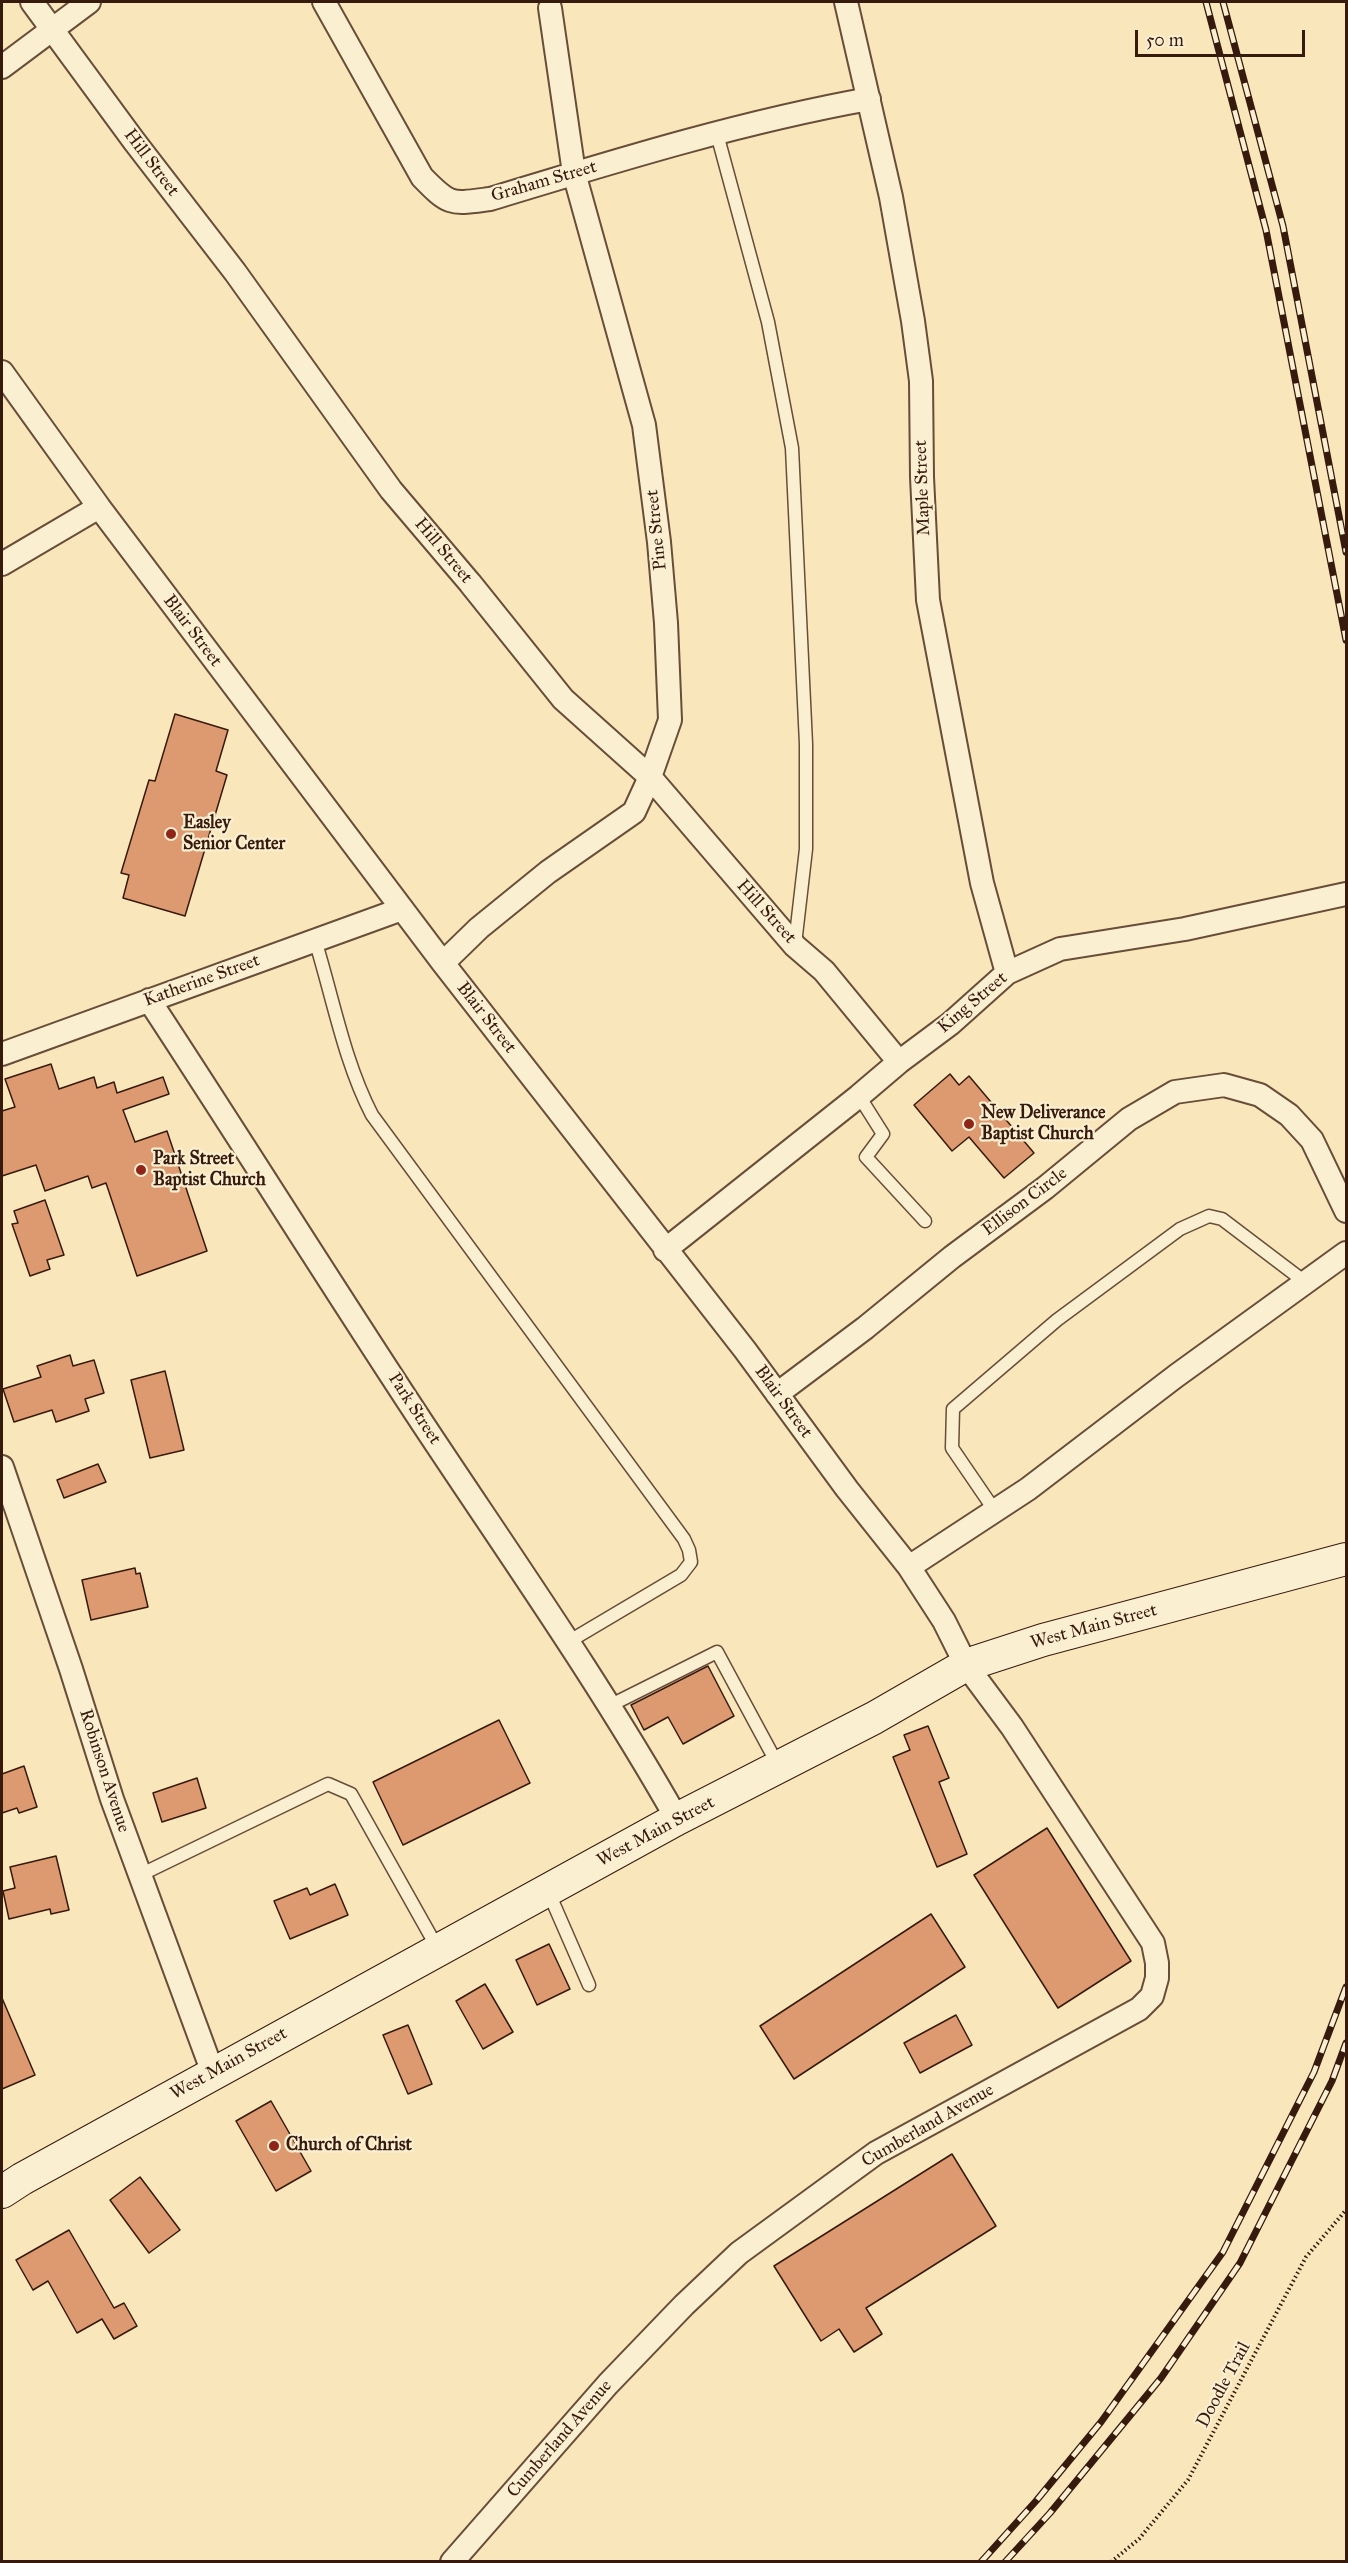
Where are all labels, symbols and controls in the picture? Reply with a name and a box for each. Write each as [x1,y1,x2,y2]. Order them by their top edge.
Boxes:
scale bar [1138,18,1308,56]
text: 50 m [1146,29,1184,51]
street label: Hill Street [119,125,183,201]
street label: Graham Street [489,157,599,207]
street label: Maple Street [911,440,935,536]
street label: Pine Street [642,489,672,571]
street label: Hill Street [409,514,477,588]
street label: Blair Street [158,591,226,671]
place label: Easley Senior Center [183,813,285,856]
marker: Easley Senior Center [164,827,178,841]
street label: Hill Street [732,875,800,949]
street label: Katherine Street [141,950,263,1012]
street label: King Street [934,968,1012,1038]
street label: Blair Street [451,978,521,1058]
place label: New Deliverance Baptist Church [981,1103,1106,1146]
marker: New Deliverance Baptist Church [962,1117,976,1131]
place label: Park Street Baptist Church [153,1149,266,1192]
marker: Park Street Baptist Church [134,1163,148,1177]
street label: Ellison Circle [978,1163,1072,1241]
street label: Blair Street [749,1361,817,1443]
street label: Park Street [383,1369,445,1449]
street label: West Main Street [1028,1600,1160,1654]
street label: Robinson Avenue [74,1707,134,1835]
street label: West Main Street [593,1792,719,1872]
street label: West Main Street [167,2023,291,2105]
street label: Cumberland Avenue [858,2079,998,2173]
place label: Church of Christ [286,2135,412,2157]
marker: Church of Christ [267,2139,281,2153]
street label: Doodle Trail [1192,2338,1256,2432]
street label: Cumberland Avenue [503,2376,617,2502]

